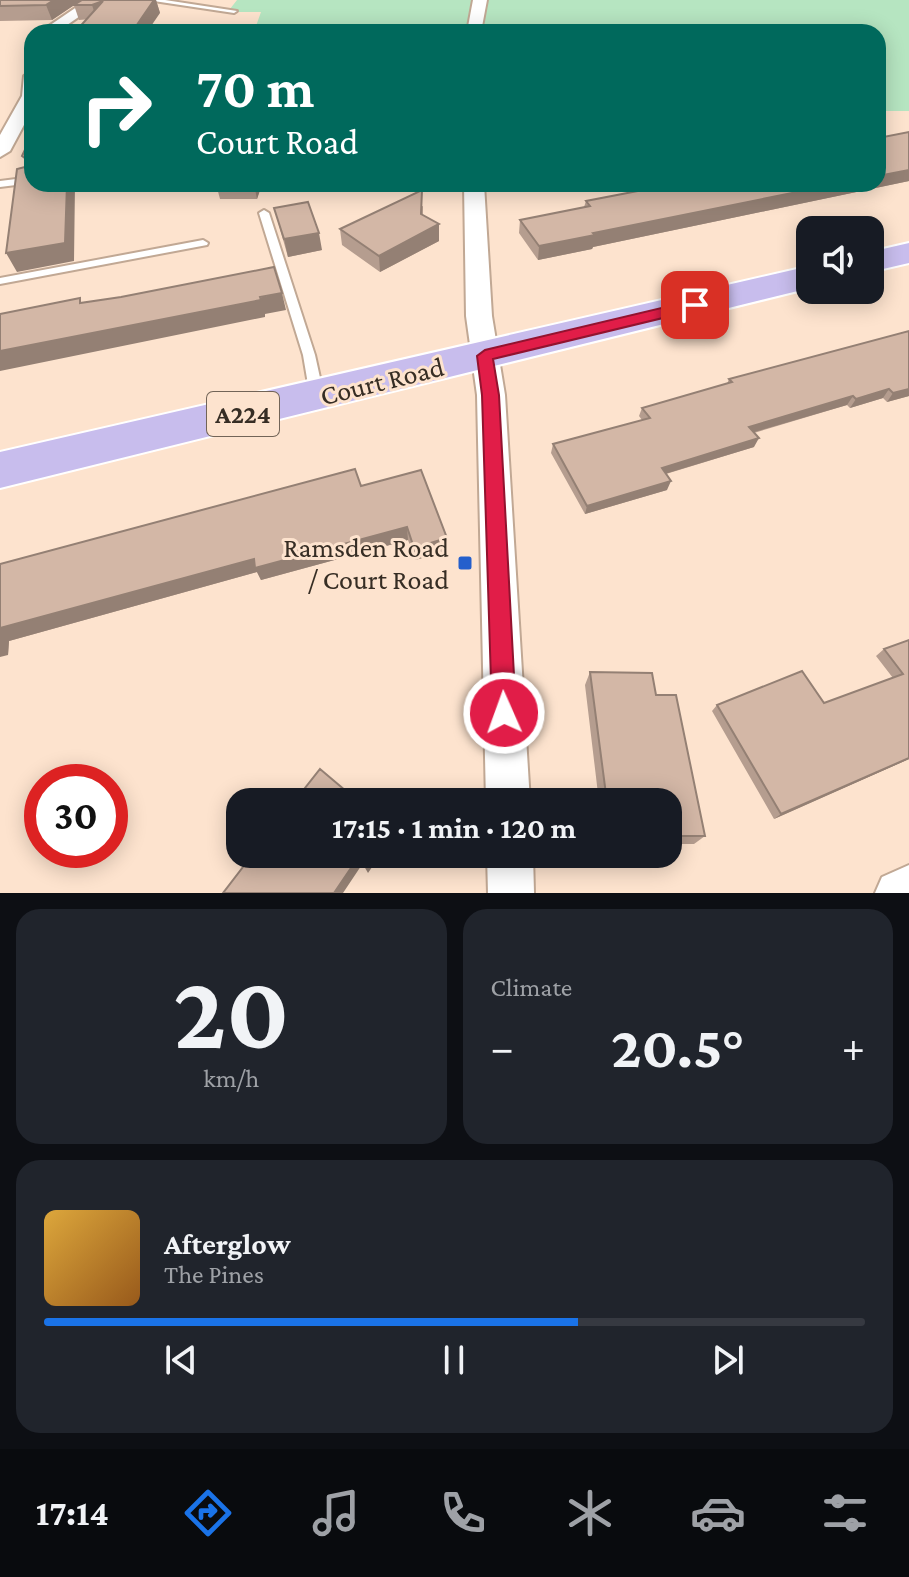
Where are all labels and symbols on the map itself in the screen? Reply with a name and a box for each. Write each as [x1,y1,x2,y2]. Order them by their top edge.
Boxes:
pin [661,271,729,339]
street label: Court Road [317,351,447,411]
road number: A224 [207,392,279,436]
place label: Ramsden Road / Court Road [283,532,449,595]
marker: Ramsden Road / Court Road [456,554,474,572]
position arrow [462,671,546,755]
speed limit sign: 30 [24,764,128,868]

